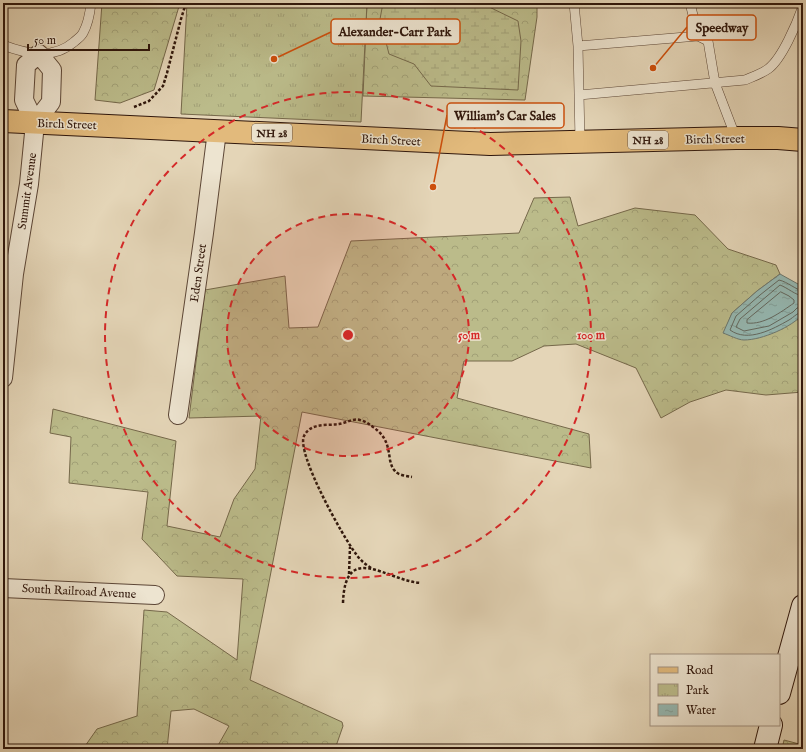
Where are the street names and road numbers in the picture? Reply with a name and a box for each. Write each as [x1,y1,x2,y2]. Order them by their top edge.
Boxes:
street label: Birch Street [37,116,97,133]
road number: NH 28 [252,124,292,142]
street label: Birch Street [361,131,421,150]
road number: NH 28 [628,131,668,149]
street label: Birch Street [685,131,745,148]
street label: Summit Avenue [15,151,40,230]
street label: Eden Street [187,243,210,303]
street label: South Railroad Avenue [21,581,137,602]

